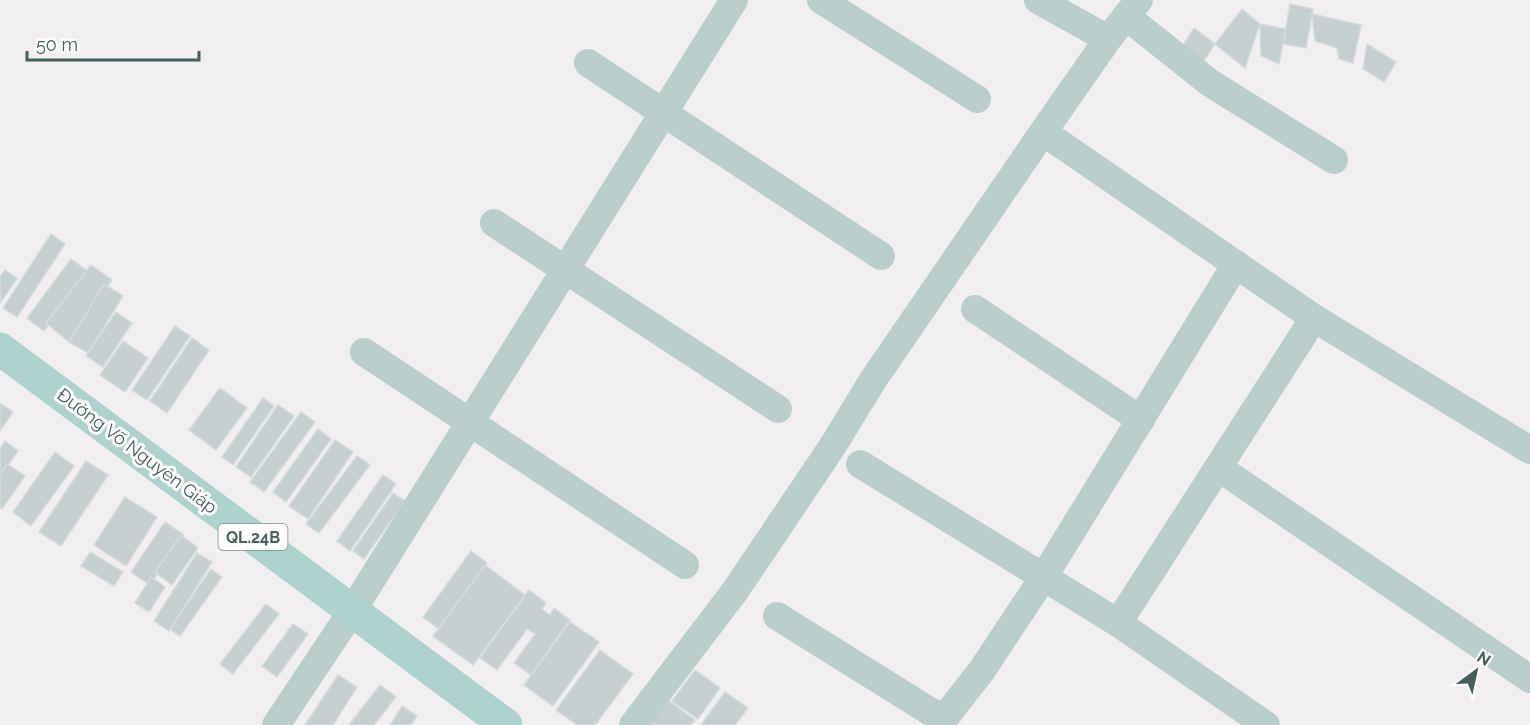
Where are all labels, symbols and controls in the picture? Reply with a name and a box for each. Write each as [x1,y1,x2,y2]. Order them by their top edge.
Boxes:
scale bar [27,24,200,62]
text: 50 m [36,34,78,55]
street label: Đường Võ Nguyên Giáp [53,384,221,518]
road number: QL.24B [218,524,288,550]
north arrow [1446,641,1506,701]
text: N [1474,648,1494,670]

